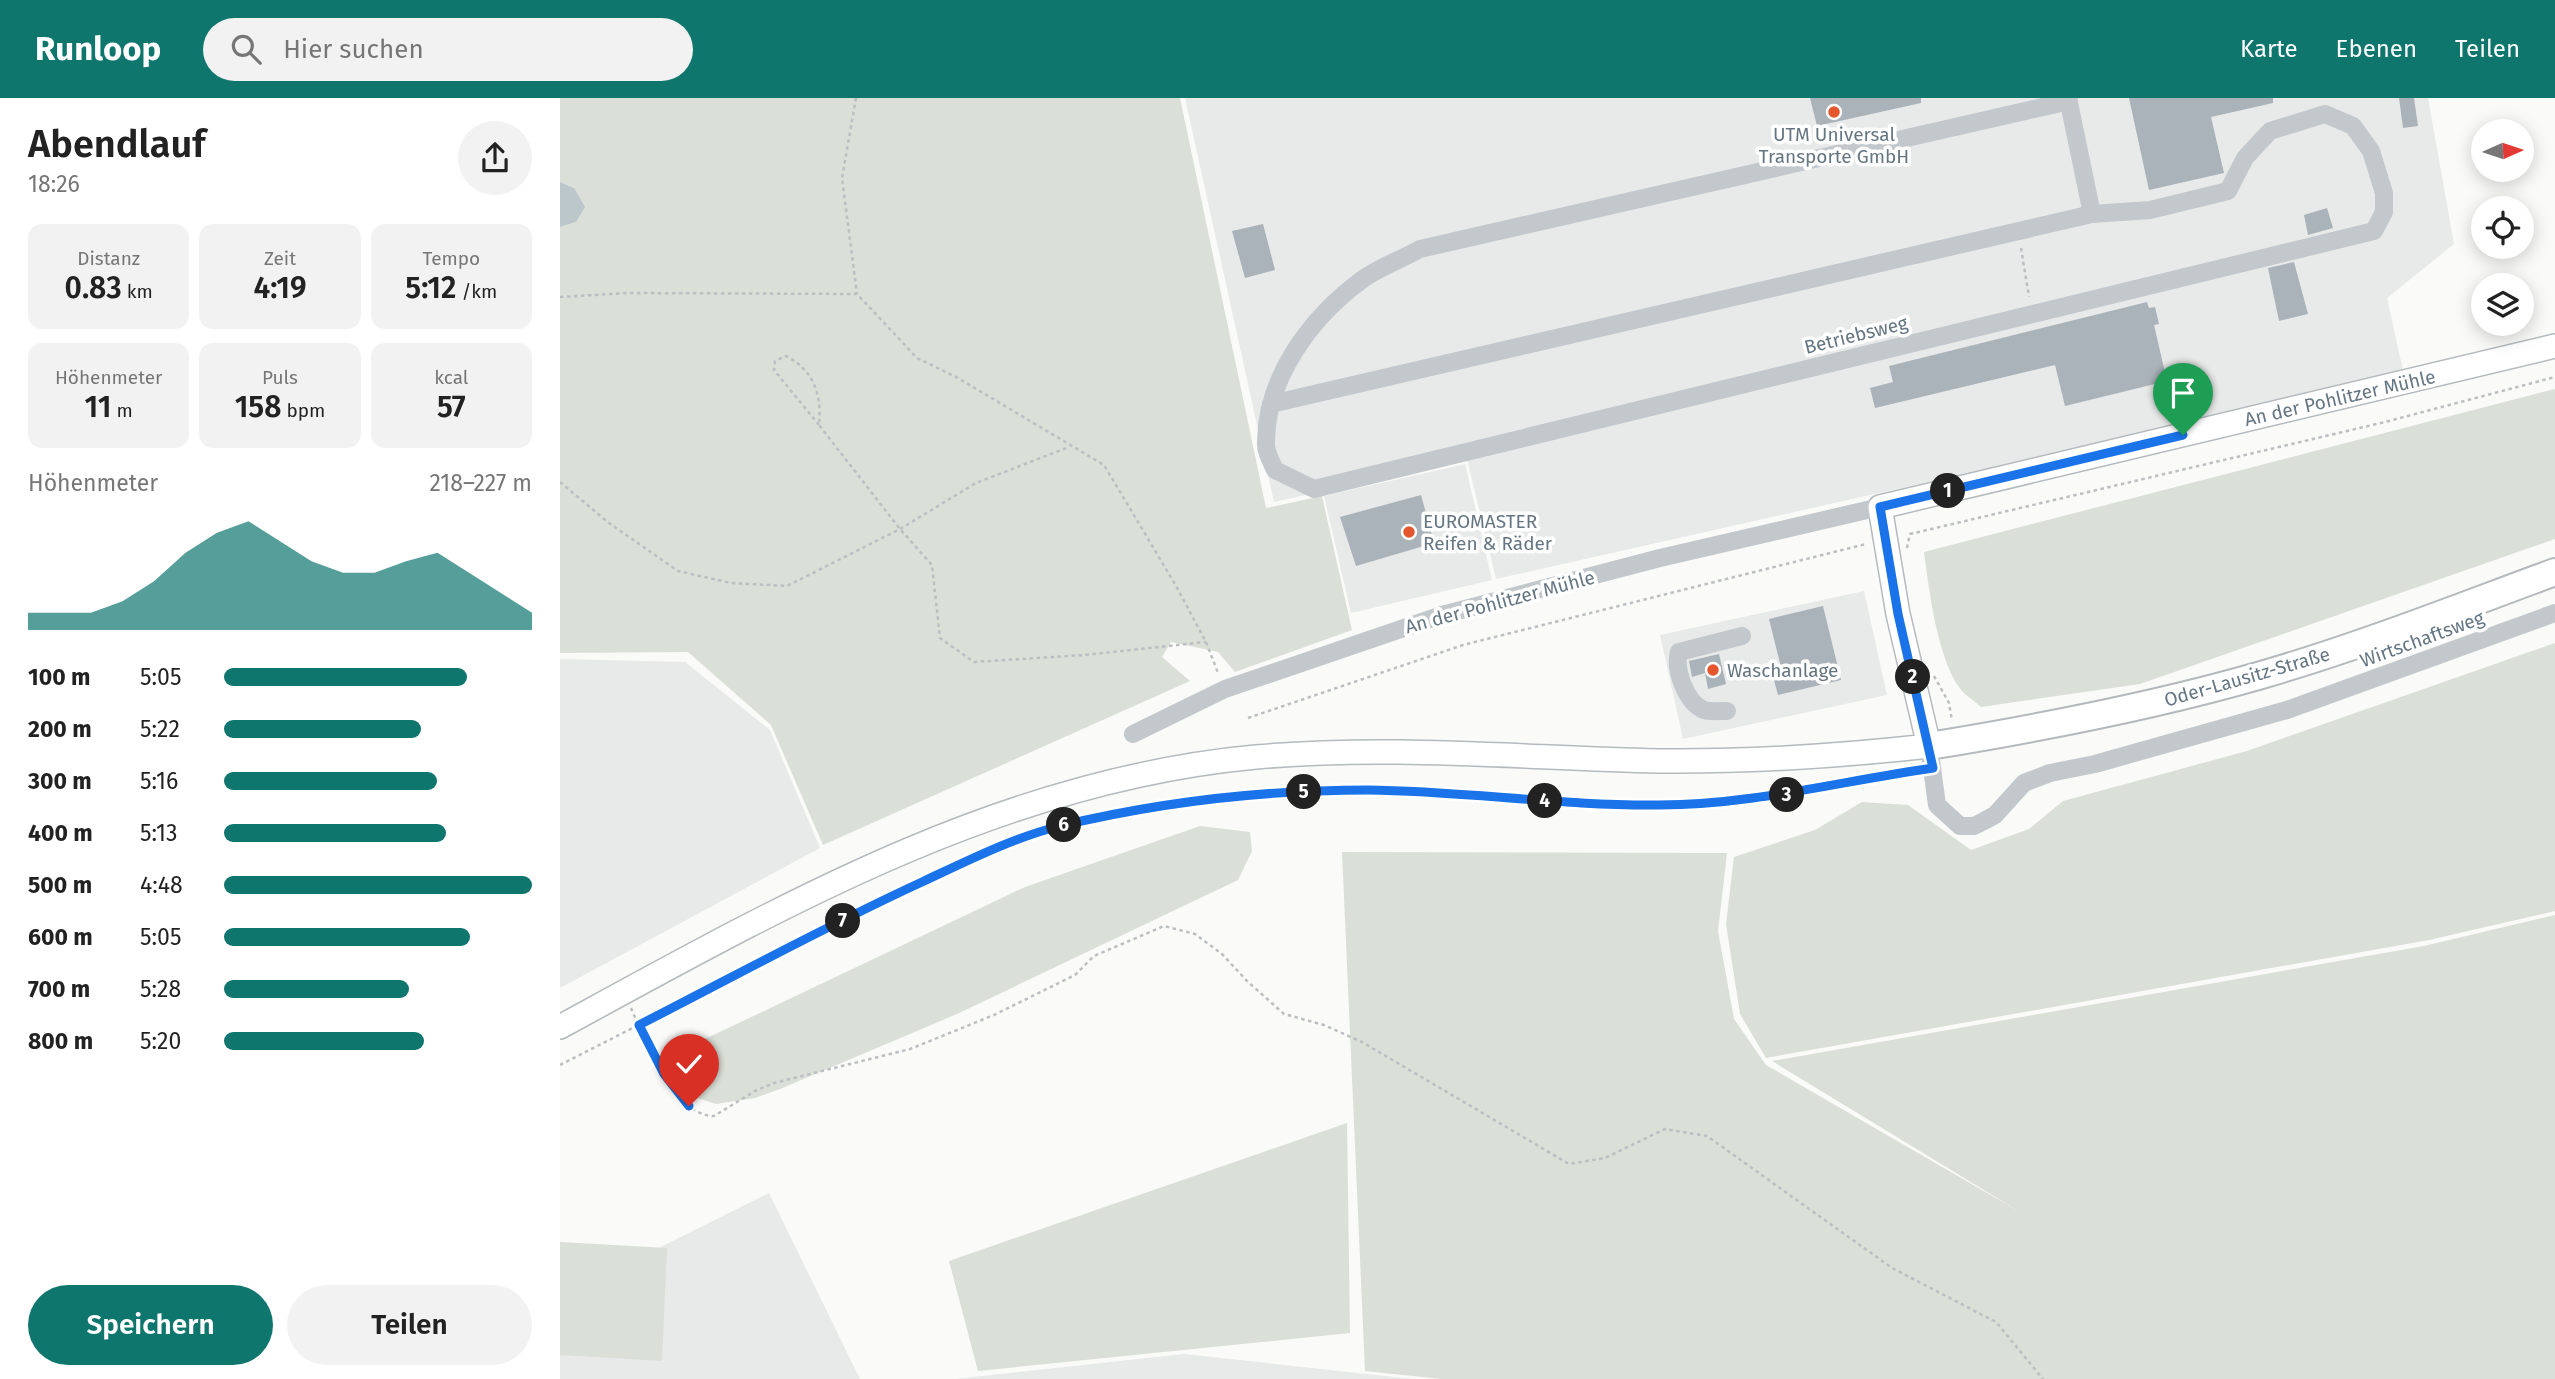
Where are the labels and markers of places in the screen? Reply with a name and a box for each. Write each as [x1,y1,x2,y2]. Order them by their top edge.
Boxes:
marker: UTM Universal Transporte GmbH [1826,104,1842,120]
place label: UTM Universal Transporte GmbH [1759,123,1909,168]
pin [2153,363,2213,435]
pin: 1 [1930,474,1966,508]
place label: EUROMASTER Reifen & Räder [1423,510,1553,555]
marker: EUROMASTER Reifen & Räder [1401,524,1417,540]
place label: Waschanlage [1727,659,1838,682]
pin: 2 [1896,660,1930,694]
marker: Waschanlage [1705,662,1721,678]
pin: 5 [1286,774,1322,810]
pin: 3 [1770,778,1804,812]
pin: 4 [1528,784,1562,818]
pin: 6 [1046,808,1082,842]
pin: 7 [826,904,860,938]
pin [659,1034,719,1106]

